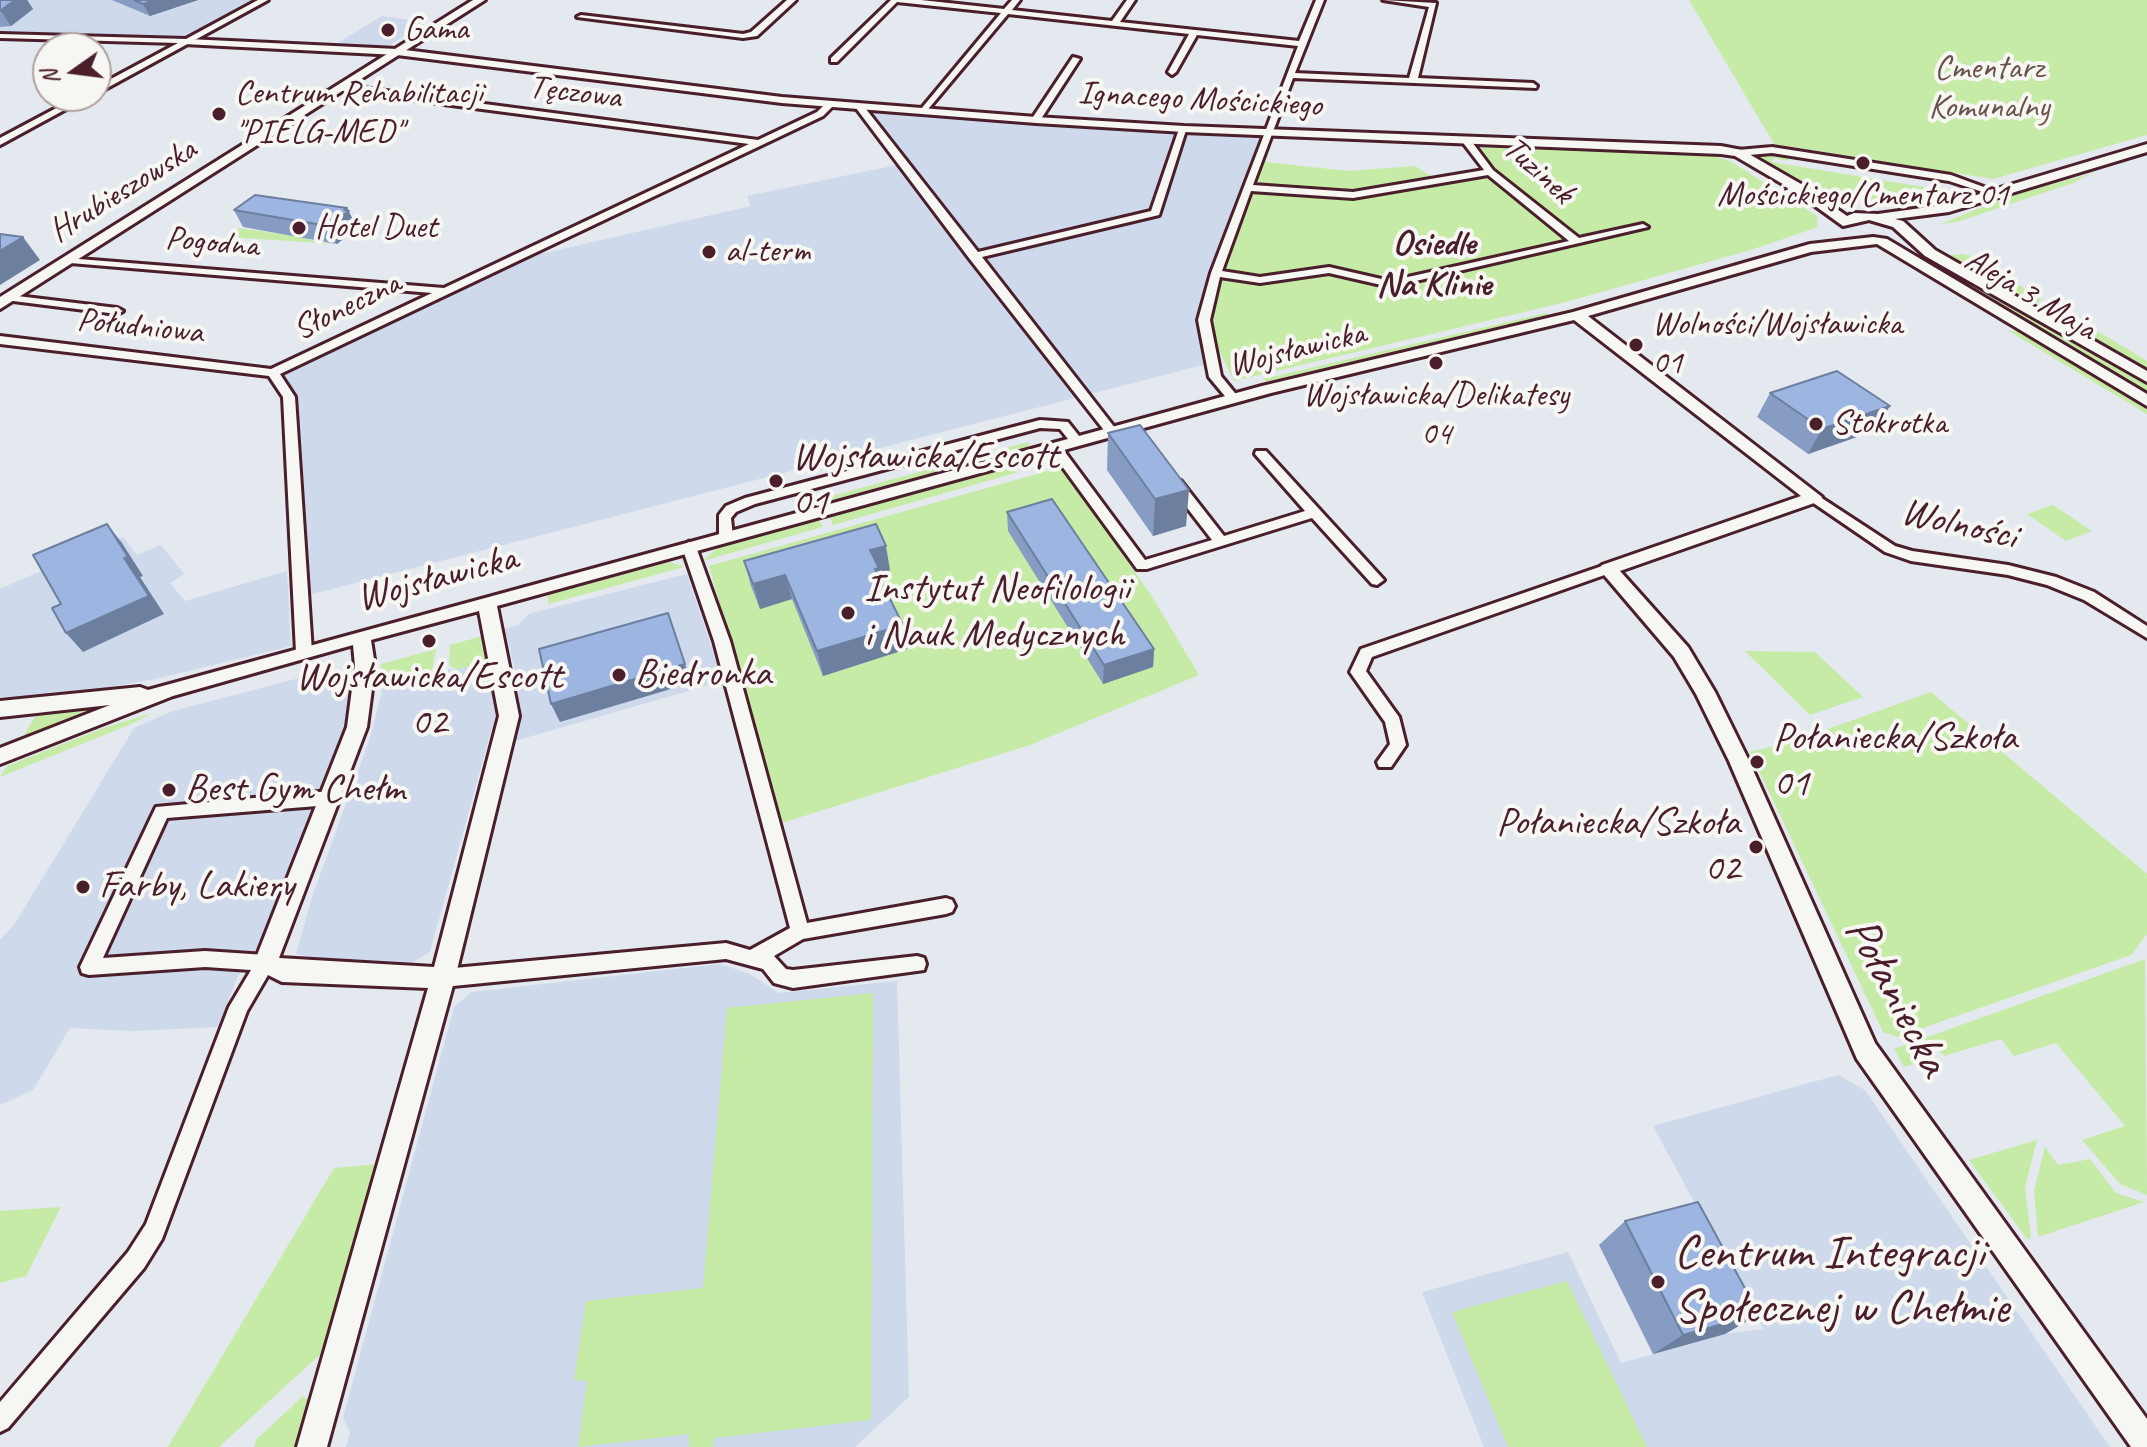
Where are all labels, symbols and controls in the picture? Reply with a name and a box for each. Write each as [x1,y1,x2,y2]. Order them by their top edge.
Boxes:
place label: Gama [404,10,468,50]
marker: Gama [379,21,397,39]
north arrow [32,32,112,112]
park label: Cmentarz Komunalny [1929,49,2049,128]
text: N [35,67,66,87]
street label: Tęczowa [527,67,623,119]
street label: Ignacego Mościckiego [1077,73,1323,127]
place label: Centrum Rehabilitacji "PIELG-MED" [235,74,482,154]
marker: Centrum Rehabilitacji "PIELG-MED" [210,105,228,123]
street label: Tuzinek [1494,128,1582,214]
street label: Hrubieszowska [42,130,204,252]
marker: Mościckiego/Cmentarz 01 [1854,154,1872,172]
place label: Mościckiego/Cmentarz 01 [1717,176,2009,216]
place label: Hotel Duet [315,208,437,248]
street label: Pogodna [164,219,260,267]
marker: Hotel Duet [290,219,308,237]
district label: Osiedle Na Klinie [1377,223,1491,308]
place label: al-term [725,232,810,272]
street label: Aleja 3 Maja [1957,240,2103,350]
marker: al-term [700,243,718,261]
street label: Słoneczna [287,264,407,350]
street label: Południowa [75,300,205,354]
place label: Wolności/Wojsławicka 01 [1652,305,1902,384]
street label: Wojsławicka [1225,313,1369,387]
marker: Wolności/Wojsławicka 01 [1627,336,1645,354]
marker: Wojsławicka/Delikatesy 04 [1427,354,1445,372]
place label: Wojsławicka/Delikatesy 04 [1303,376,1569,456]
place label: Stokrotka [1832,404,1947,444]
marker: Stokrotka [1807,415,1825,433]
place label: Wojsławicka/Escott 01 [792,434,1058,528]
marker: Wojsławicka/Escott 01 [767,472,785,490]
street label: Wolności [1897,488,2021,562]
street label: Wojsławicka [352,535,522,623]
place label: Instytut Neofilologii i Nauk Medycznych [864,566,1130,660]
marker: Instytut Neofilologii i Nauk Medycznych [839,604,857,622]
marker: Wojsławicka/Escott 02 [420,632,438,650]
place label: Biedronka [635,651,771,699]
place label: Wojsławicka/Escott 02 [296,654,562,748]
marker: Biedronka [610,666,628,684]
place label: Połaniecka/Szkoła 01 [1773,715,2017,809]
marker: Połaniecka/Szkoła 01 [1748,753,1766,771]
place label: Best Gym Chełm [185,766,404,814]
marker: Best Gym Chełm [160,781,178,799]
place label: Połaniecka/Szkoła 02 [1496,800,1740,894]
marker: Połaniecka/Szkoła 02 [1747,838,1765,856]
place label: Farby, Lakiery [99,863,294,911]
marker: Farby, Lakiery [74,878,92,896]
street label: Połaniecka [1830,908,1962,1086]
place label: Centrum Integracji Społecznej w Chełmie [1674,1225,2009,1338]
marker: Centrum Integracji Społecznej w Chełmie [1649,1273,1667,1291]

